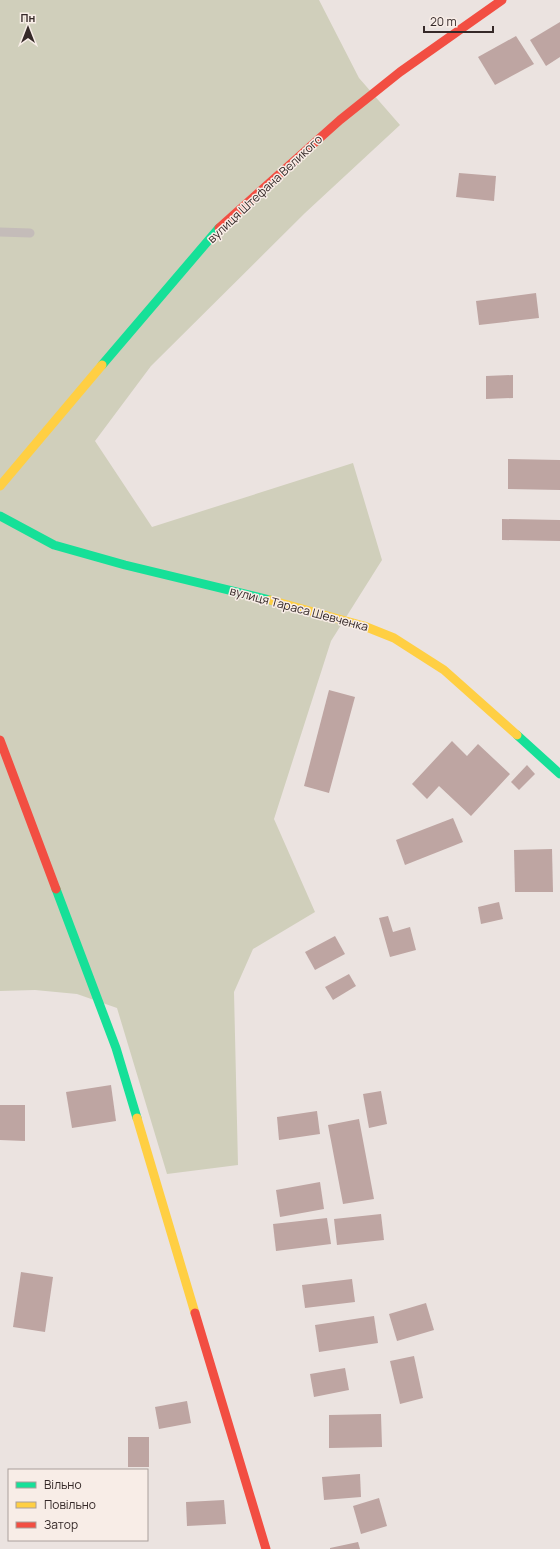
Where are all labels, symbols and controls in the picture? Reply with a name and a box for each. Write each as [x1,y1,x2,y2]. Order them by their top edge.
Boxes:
north arrow [8,8,48,48]
scale bar [424,8,493,34]
text: Пн [21,10,36,25]
text: 20 m [430,13,457,30]
street label: вулиця Штефана Великого [203,131,326,247]
street label: вулиця Тараса Шевченка [228,582,370,635]
legend [8,1469,148,1541]
text: Вільно [44,1476,82,1493]
text: Повільно [44,1496,96,1513]
text: Затор [44,1516,78,1533]

